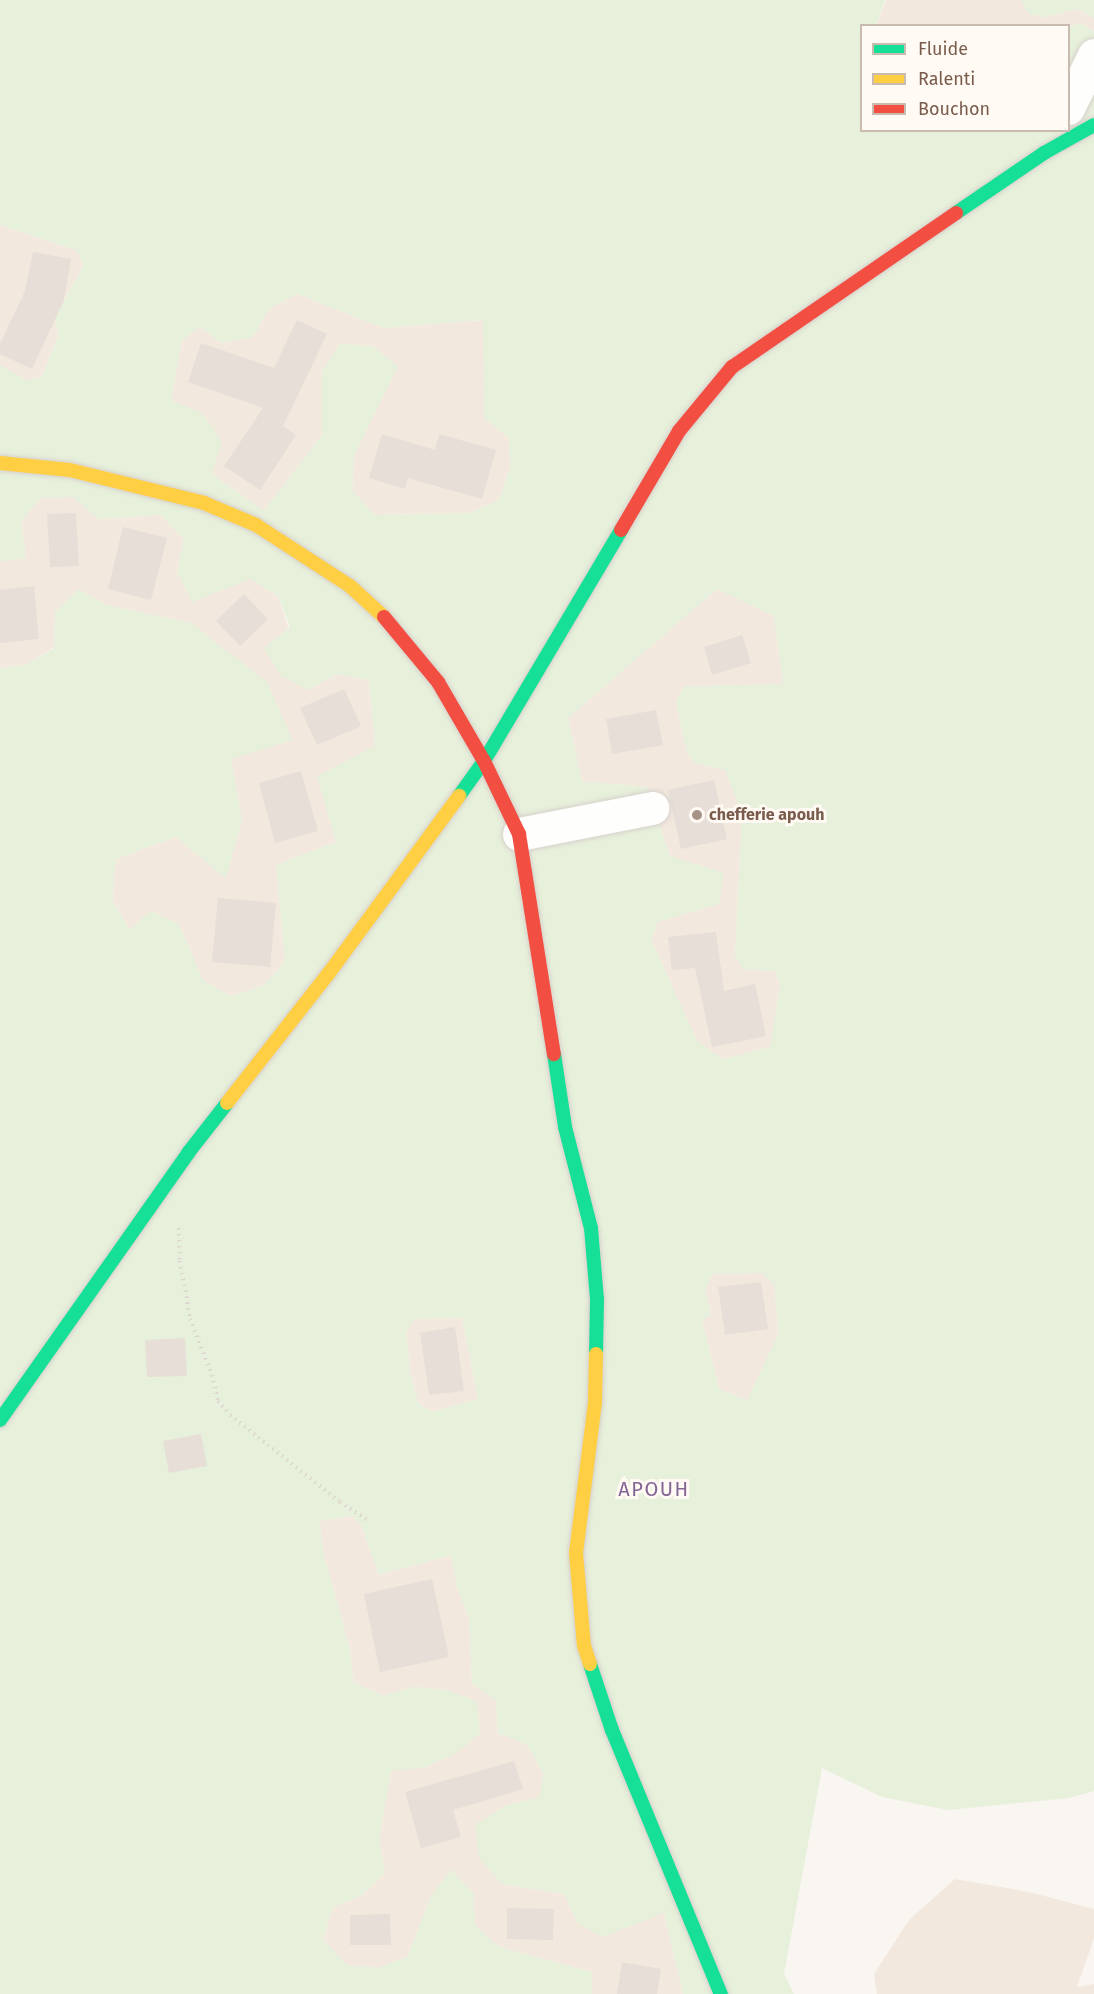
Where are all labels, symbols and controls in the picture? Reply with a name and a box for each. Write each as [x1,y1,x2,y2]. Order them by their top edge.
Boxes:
legend [860,24,1070,132]
text: Fluide [918,38,968,60]
text: Ralenti [918,68,975,90]
text: Bouchon [918,98,990,120]
place label: chefferie apouh [709,805,824,825]
marker: chefferie apouh [690,808,704,822]
district label: APOUH [618,1477,690,1501]

